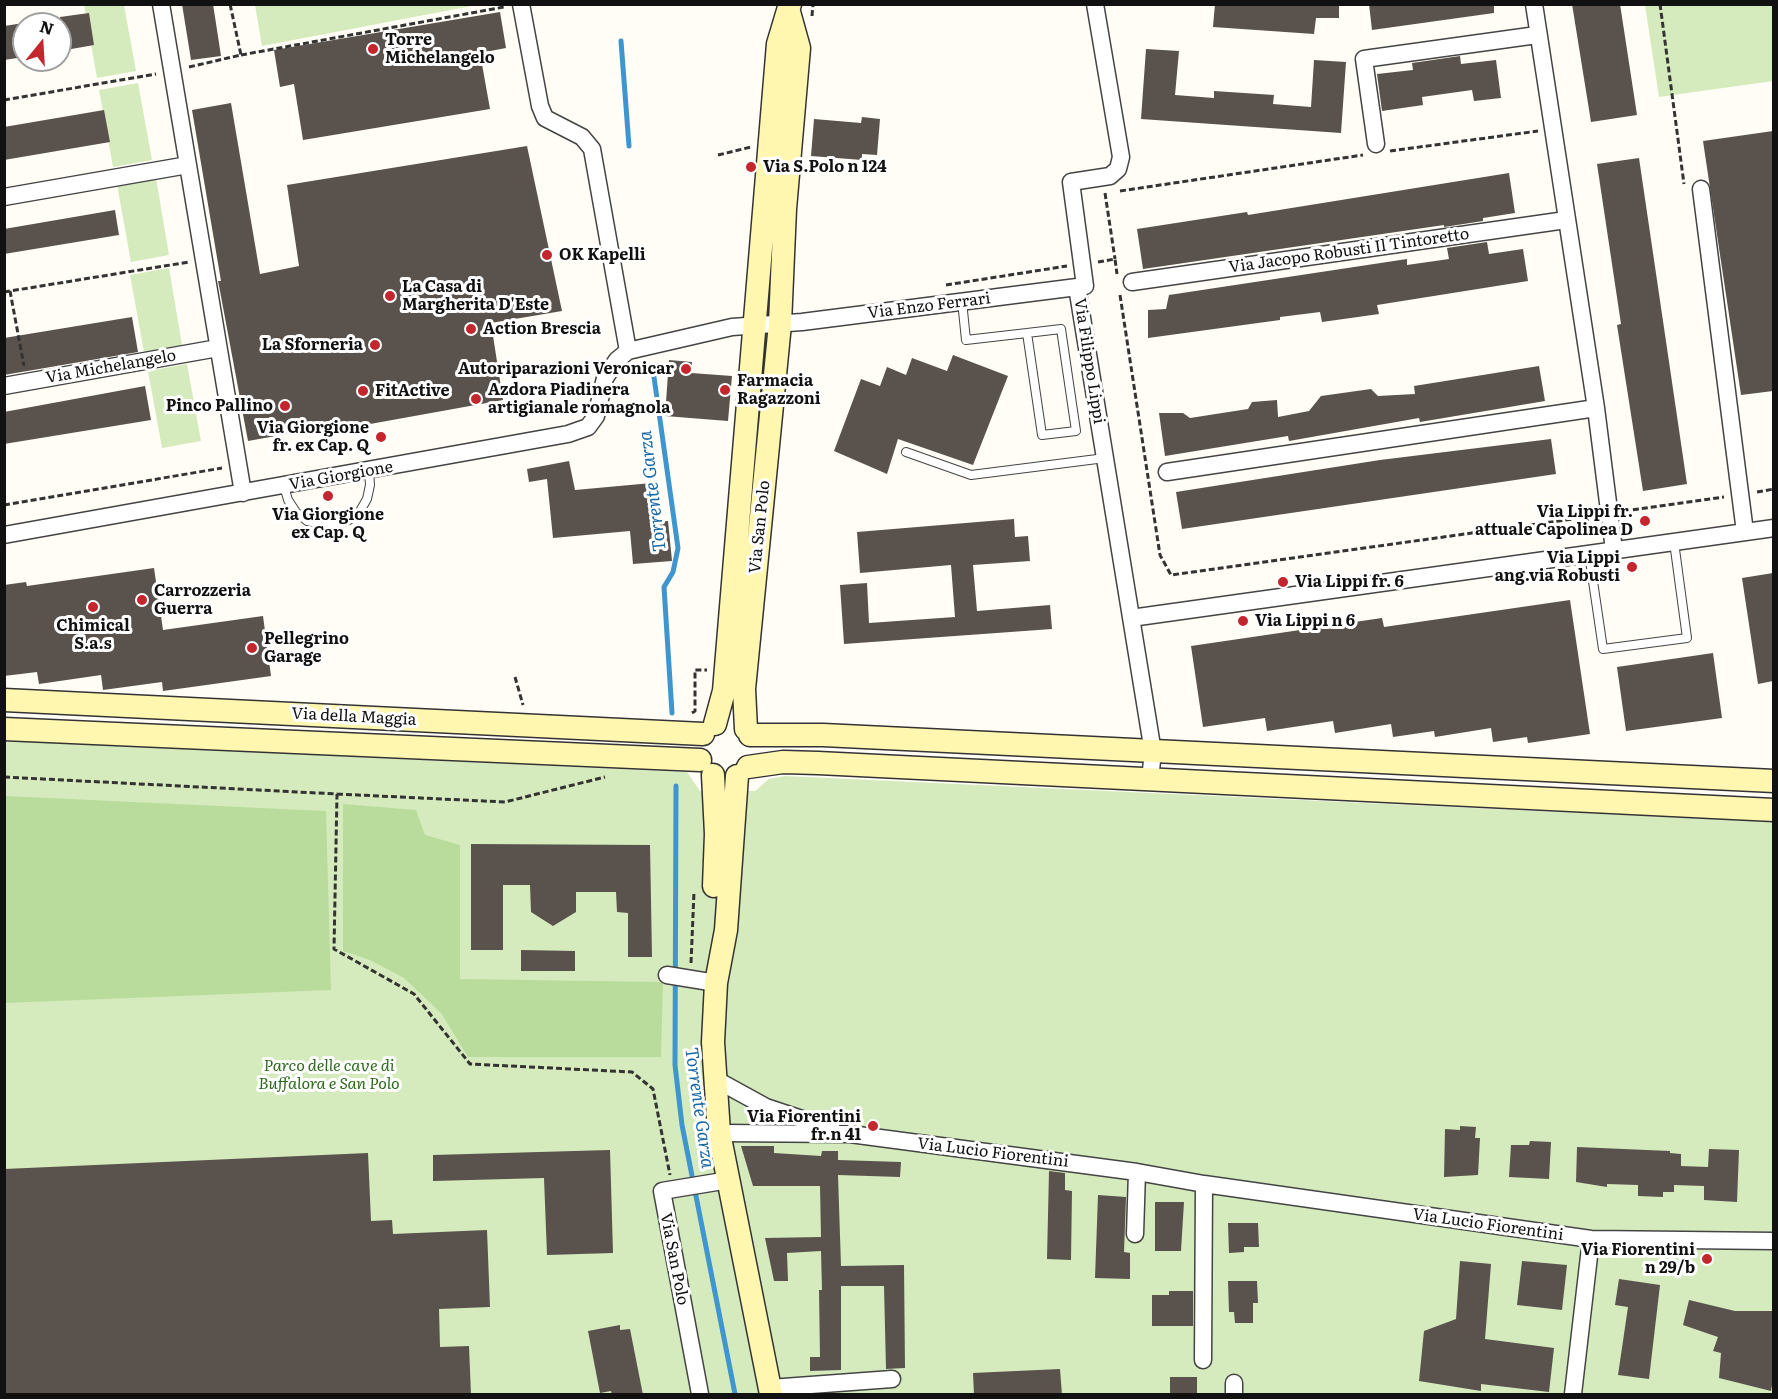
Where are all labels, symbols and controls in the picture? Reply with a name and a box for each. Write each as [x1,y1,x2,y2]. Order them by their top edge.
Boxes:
north arrow [12,12,72,72]
text: N [37,13,57,40]
place label: Torre Michelangelo [385,30,495,68]
marker: Torre Michelangelo [366,42,380,56]
place label: Via S.Polo n 124 [763,157,887,177]
marker: Via S.Polo n 124 [744,160,758,174]
street label: Via Jacopo Robusti Il Tintoretto [1228,225,1470,277]
place label: OK Kapelli [559,245,646,265]
marker: OK Kapelli [540,248,554,262]
place label: La Casa di Margherita D'Este [402,277,549,315]
marker: La Casa di Margherita D'Este [383,289,397,303]
street label: Via Enzo Ferrari [866,289,992,323]
street label: Via Filippo Lippi [1070,297,1108,425]
place label: Action Brescia [483,319,601,339]
marker: Action Brescia [464,322,478,336]
place label: La Sforneria [262,335,363,355]
marker: La Sforneria [368,338,382,352]
street label: Via Michelangelo [44,346,178,388]
place label: Autoriparazioni Veronicar [458,359,674,379]
marker: Autoriparazioni Veronicar [679,362,693,376]
place label: Farmacia Ragazzoni [737,371,821,409]
place label: Azdora Piadinera artigianale romagnola [488,380,671,418]
place label: FitActive [375,381,449,401]
marker: Farmacia Ragazzoni [718,383,732,397]
marker: FitActive [356,384,370,398]
marker: Azdora Piadinera artigianale romagnola [469,392,483,406]
place label: Pinco Pallino [166,396,273,416]
marker: Pinco Pallino [278,399,292,413]
place label: Via Giorgione fr. ex Cap. Q [257,418,369,456]
water label: Torrente Garza [635,429,671,553]
marker: Via Giorgione fr. ex Cap. Q [374,430,388,444]
street label: Via Giorgione [288,457,394,495]
street label: Via San Polo [746,479,774,575]
marker: Via Giorgione ex Cap. Q [321,489,335,503]
place label: Via Lippi fr. attuale Capolinea D [1475,502,1633,540]
place label: Via Giorgione ex Cap. Q [272,505,384,543]
marker: Via Lippi fr. attuale Capolinea D [1638,514,1652,528]
place label: Via Lippi ang.via Robusti [1495,548,1620,586]
marker: Via Lippi ang.via Robusti [1625,560,1639,574]
place label: Via Lippi fr. 6 [1295,572,1404,592]
marker: Via Lippi fr. 6 [1276,575,1290,589]
place label: Carrozzeria Guerra [154,581,251,619]
marker: Carrozzeria Guerra [135,593,149,607]
marker: Chimical S.a.s [86,600,100,614]
place label: Via Lippi n 6 [1255,611,1355,631]
marker: Via Lippi n 6 [1236,614,1250,628]
place label: Chimical S.a.s [56,616,130,654]
place label: Pellegrino Garage [264,629,349,667]
marker: Pellegrino Garage [245,641,259,655]
street label: Via della Maggia [291,704,417,730]
water label: Torrente Garza [680,1046,718,1170]
park label: Parco delle cave di Buffalora e San Polo [258,1056,400,1094]
place label: Via Fiorentini fr.n 41 [747,1107,861,1145]
marker: Via Fiorentini fr.n 41 [866,1119,880,1133]
street label: Via Lucio Fiorentini [916,1134,1070,1172]
street label: Via Lucio Fiorentini [1411,1205,1565,1245]
street label: Via San Polo [656,1211,692,1307]
place label: Via Fiorentini n 29/b [1581,1240,1695,1278]
marker: Via Fiorentini n 29/b [1700,1252,1714,1266]

